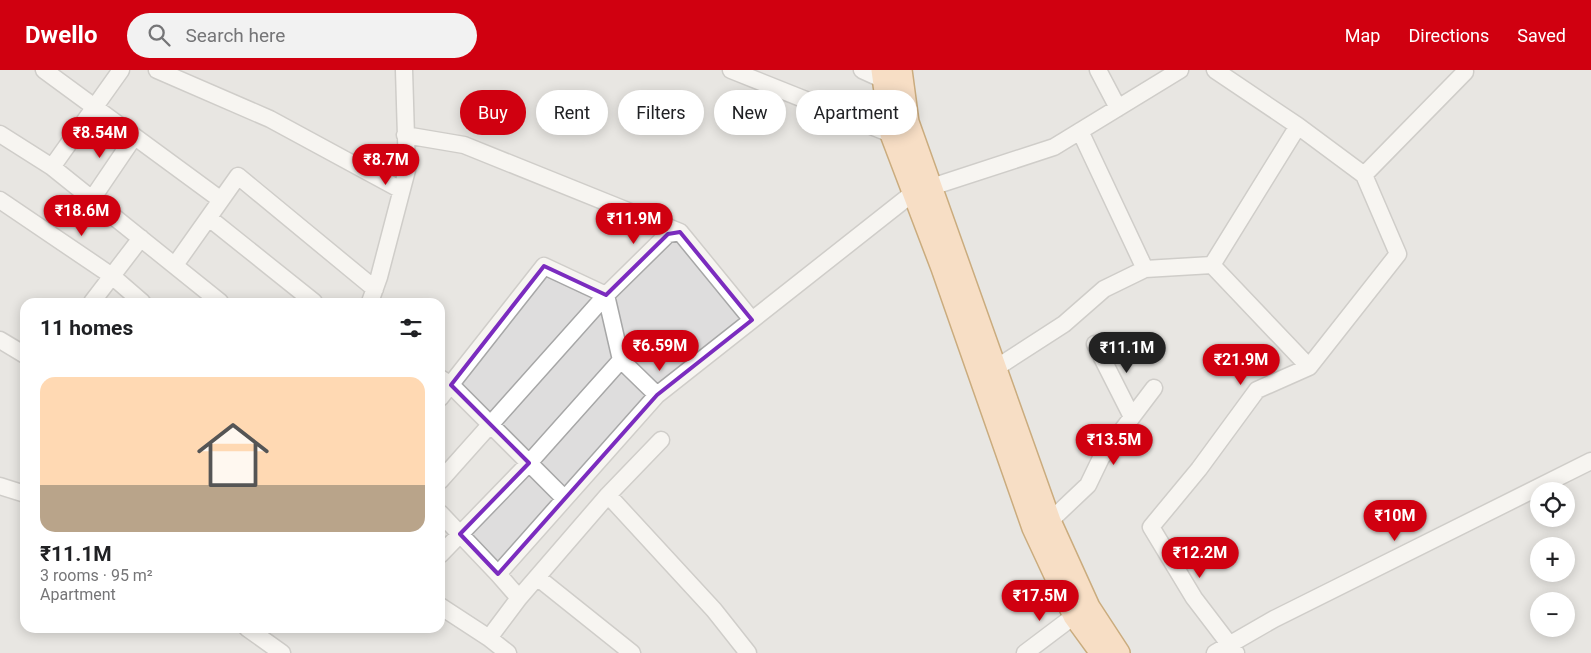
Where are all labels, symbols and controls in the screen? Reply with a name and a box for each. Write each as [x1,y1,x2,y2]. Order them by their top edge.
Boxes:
search box [127,13,477,58]
text: Dwello [25,21,97,49]
icon: search [145,21,173,49]
text: Search here [185,24,285,47]
text: Map [1345,25,1380,46]
text: Directions [1408,25,1489,46]
text: Saved [1517,25,1566,46]
chip: Buy [460,90,526,135]
chip: Rent [536,90,608,135]
chip: Filters [618,90,704,135]
chip: New [714,90,786,135]
chip: Apartment [796,90,917,135]
pin: ₹8.54M [59,116,141,159]
text: ₹8.54M [73,123,127,142]
pin: ₹8.7M [351,144,421,186]
text: ₹8.7M [363,150,409,169]
pin: ₹18.6M [41,194,123,237]
text: ₹18.6M [55,201,109,220]
pin: ₹11.9M [593,202,675,245]
text: ₹11.9M [607,209,661,228]
icon: filters [397,314,425,342]
text: 11 homes [40,316,133,340]
pin: ₹6.59M [619,330,701,372]
pin: ₹11.1M [1086,332,1168,374]
text: ₹6.59M [633,336,687,355]
text: ₹11.1M [1100,338,1154,357]
pin: ₹21.9M [1200,344,1282,386]
text: ₹21.9M [1214,350,1268,369]
icon: home [188,410,278,500]
pin: ₹13.5M [1073,424,1155,466]
text: ₹13.5M [1087,430,1141,449]
map controls [1530,482,1575,637]
button: locate [1530,482,1575,527]
pin: ₹10M [1365,500,1425,542]
text: ₹10M [1375,506,1415,525]
pin: ₹12.2M [1159,536,1241,579]
button: + [1530,537,1575,582]
text: ₹11.1M [40,542,112,566]
text: ₹12.2M [1173,543,1227,562]
text: 3 rooms · 95 m² [40,566,153,585]
pin: ₹17.5M [999,580,1081,622]
text: Apartment [40,585,116,604]
text: ₹17.5M [1013,586,1067,605]
button: − [1530,592,1575,637]

